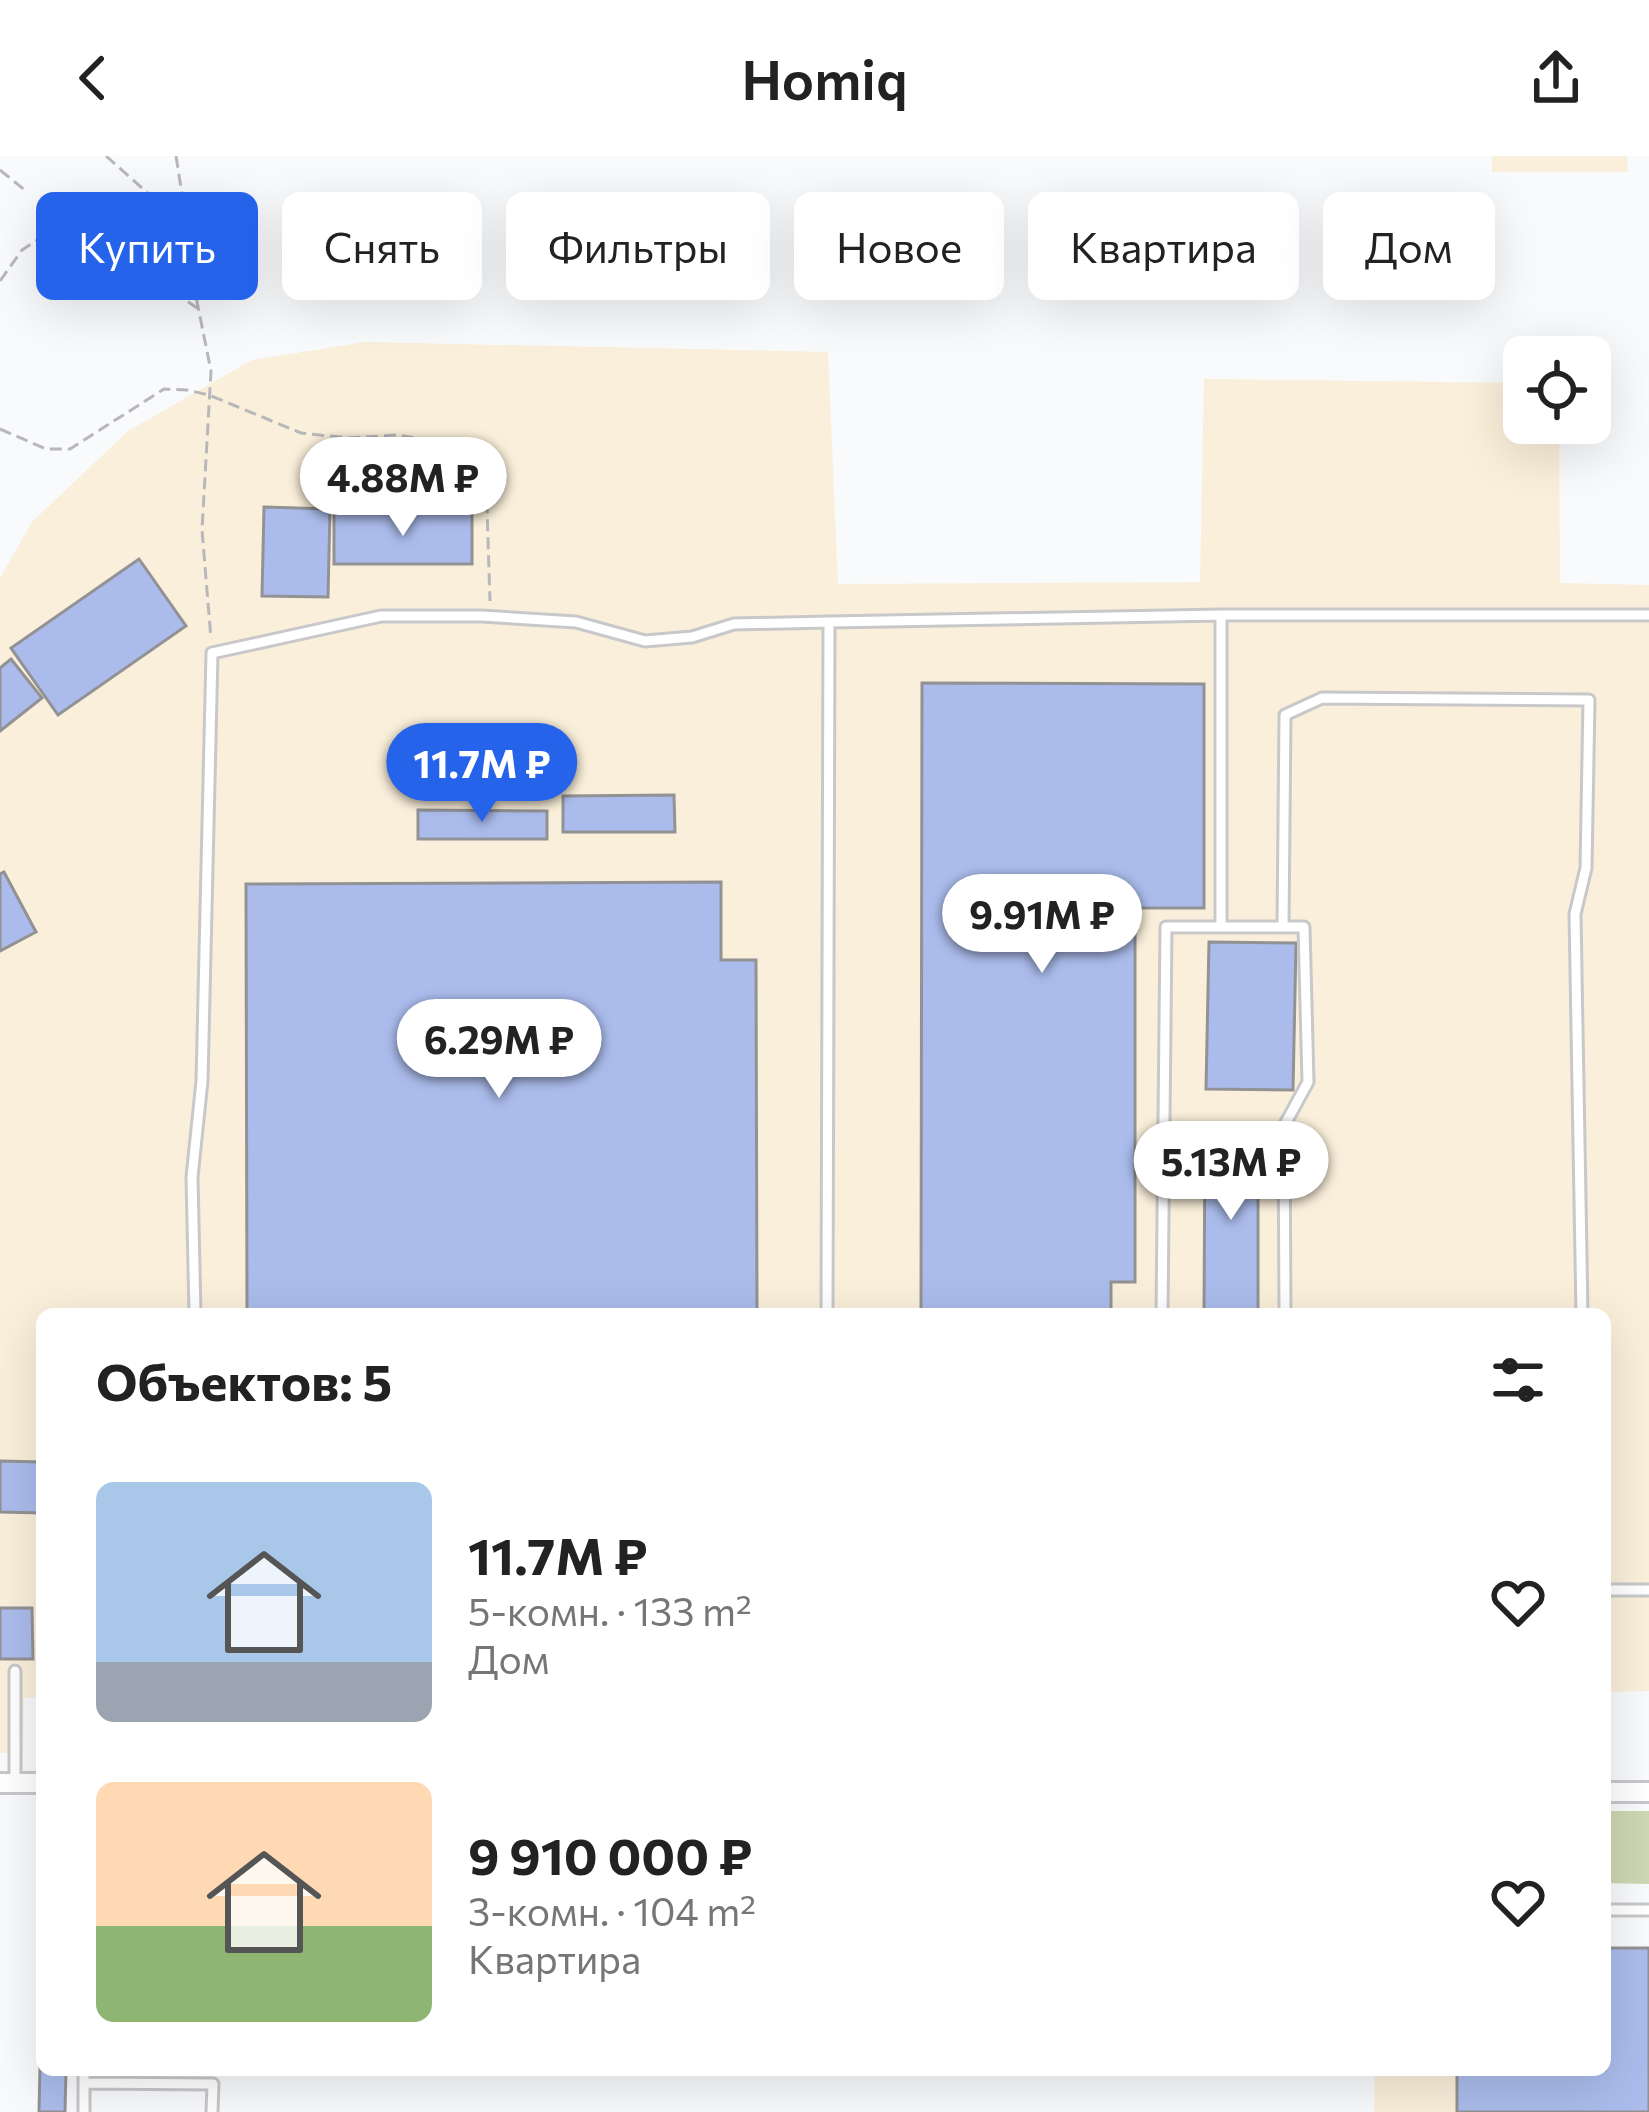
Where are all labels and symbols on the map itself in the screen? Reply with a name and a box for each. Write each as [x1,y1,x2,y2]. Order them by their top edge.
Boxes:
pin: 4.88M ₽ [292,437,514,539]
pin: 11.7M ₽ [371,723,593,825]
pin: 9.91M ₽ [931,874,1153,976]
pin: 6.29M ₽ [388,999,610,1101]
pin: 5.13M ₽ [1120,1121,1342,1223]

